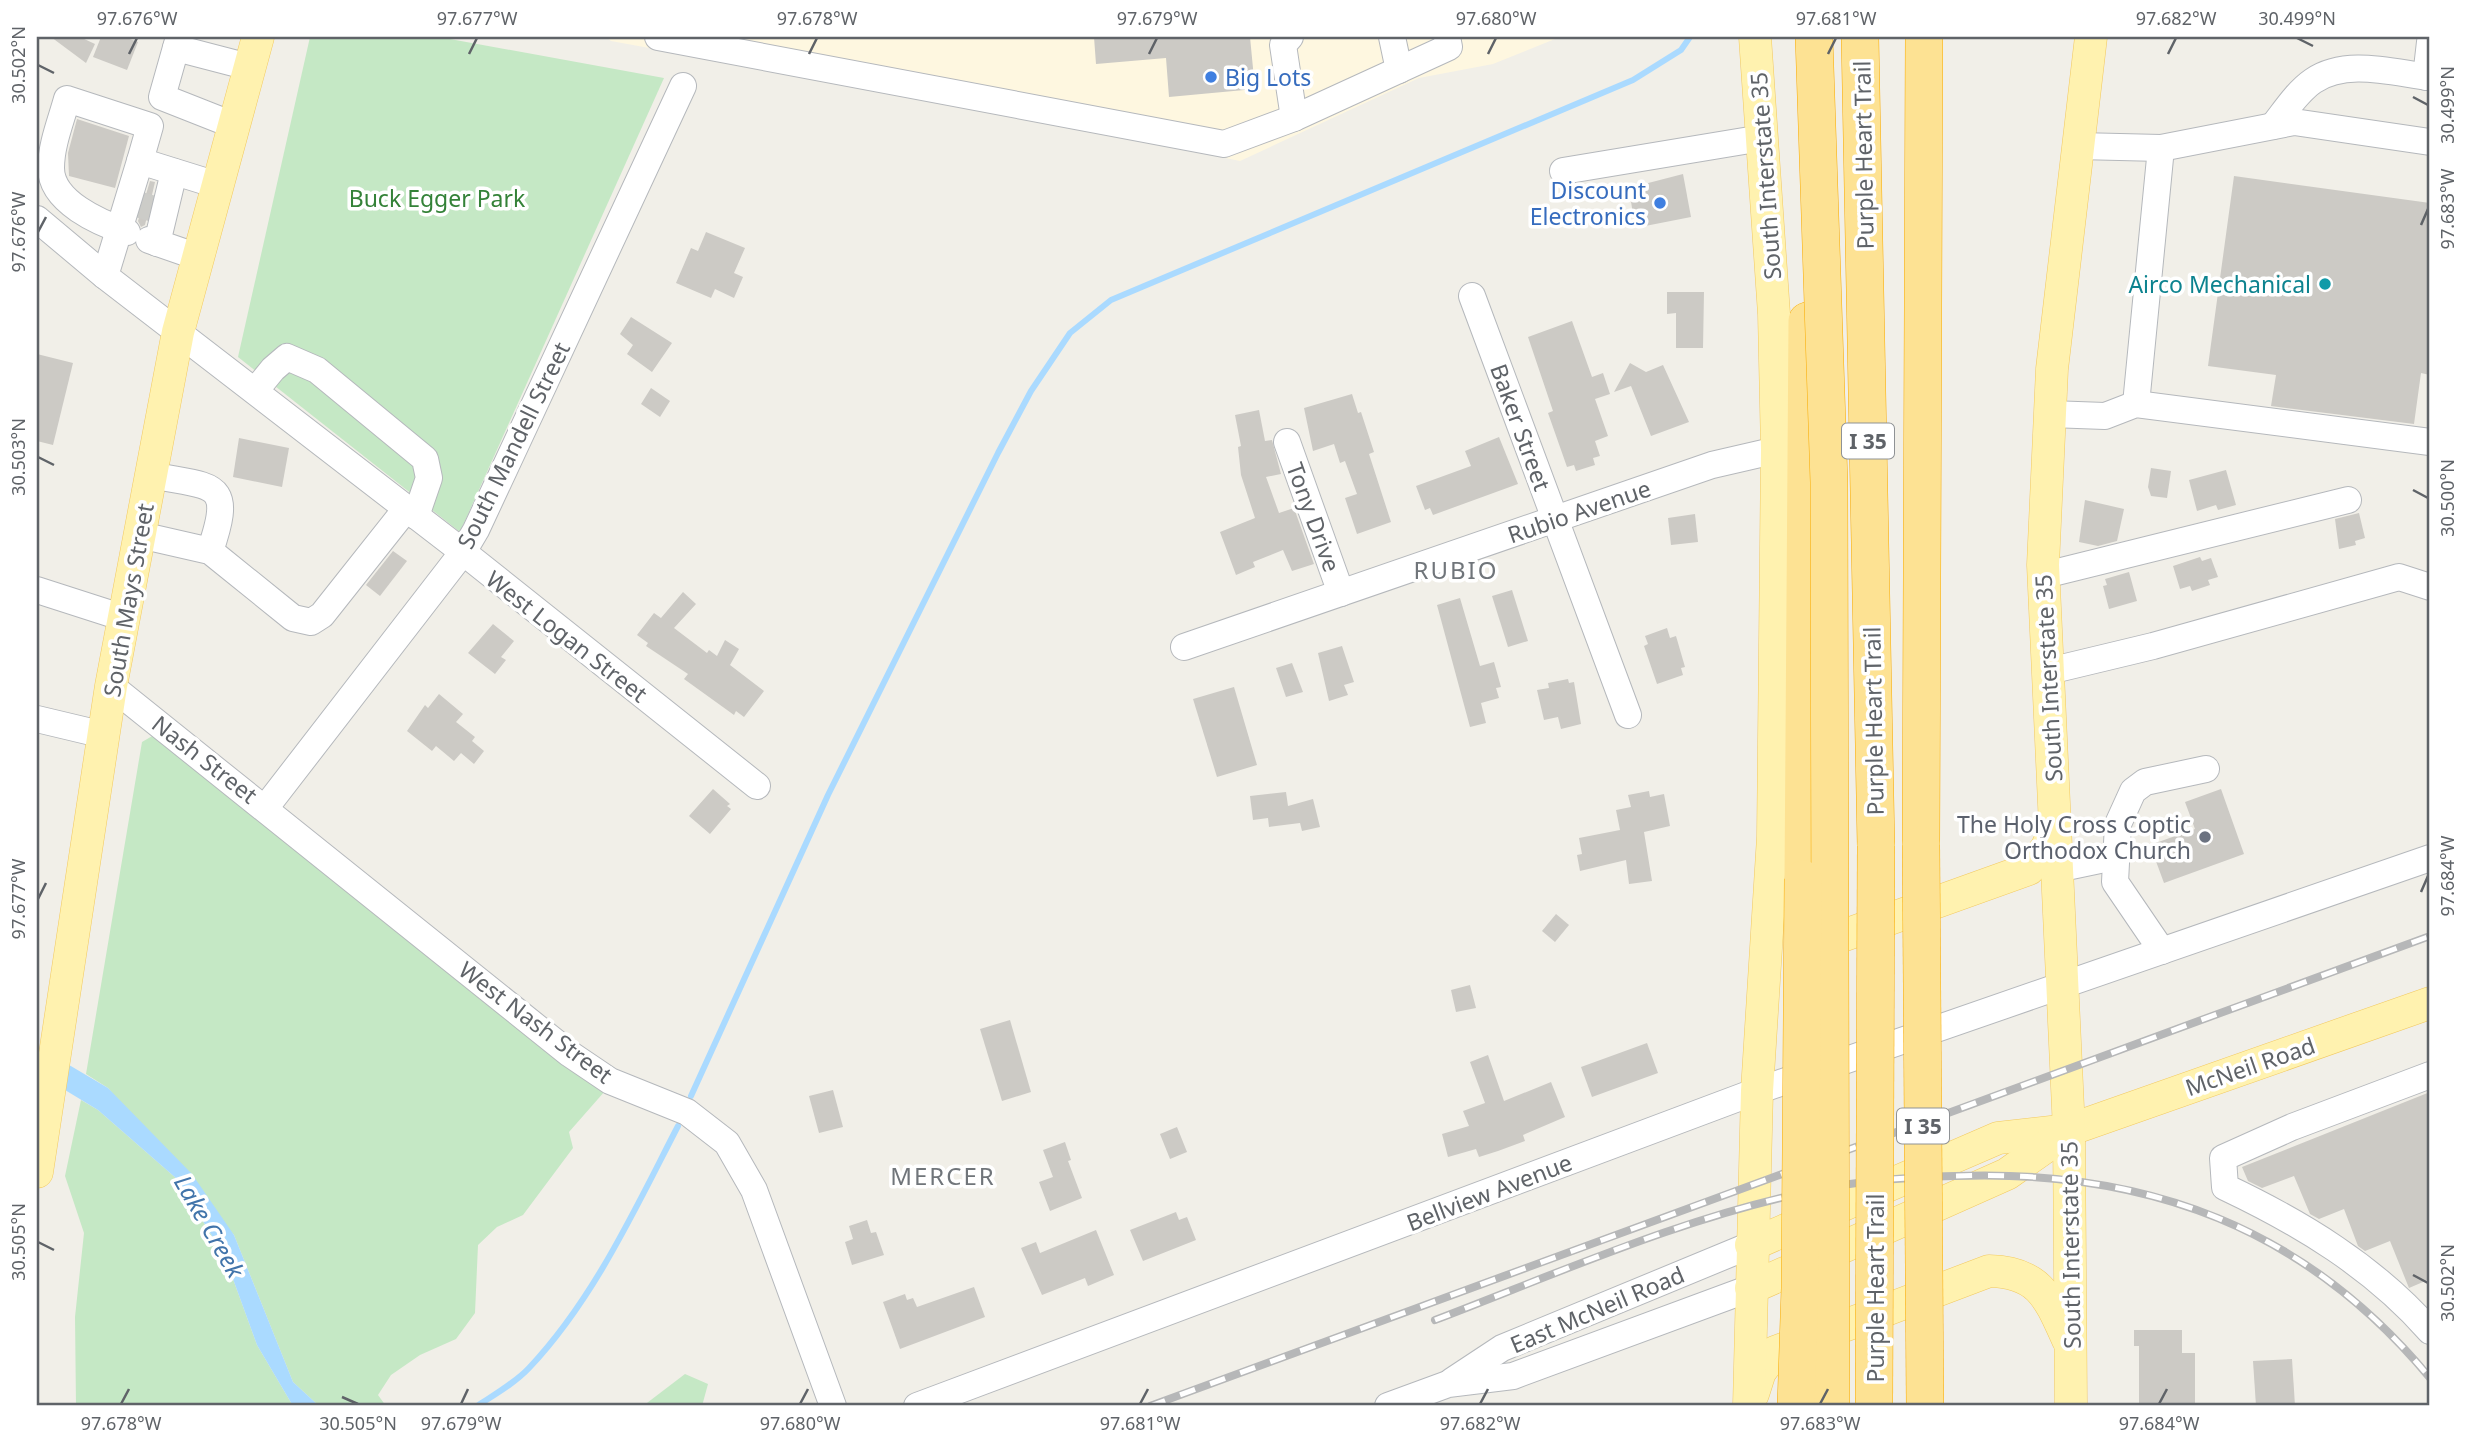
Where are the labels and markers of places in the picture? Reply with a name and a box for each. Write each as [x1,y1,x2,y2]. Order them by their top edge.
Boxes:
place label: Big Lots [1225,61,1311,93]
marker: Big Lots [1203,69,1219,85]
place label: Discount Electronics [1530,174,1646,232]
marker: Discount Electronics [1652,195,1668,211]
place label: Airco Mechanical [2128,268,2311,300]
marker: Airco Mechanical [2317,276,2333,292]
place label: The Holy Cross Coptic Orthodox Church [1957,808,2191,866]
marker: The Holy Cross Coptic Orthodox Church [2197,829,2213,845]

